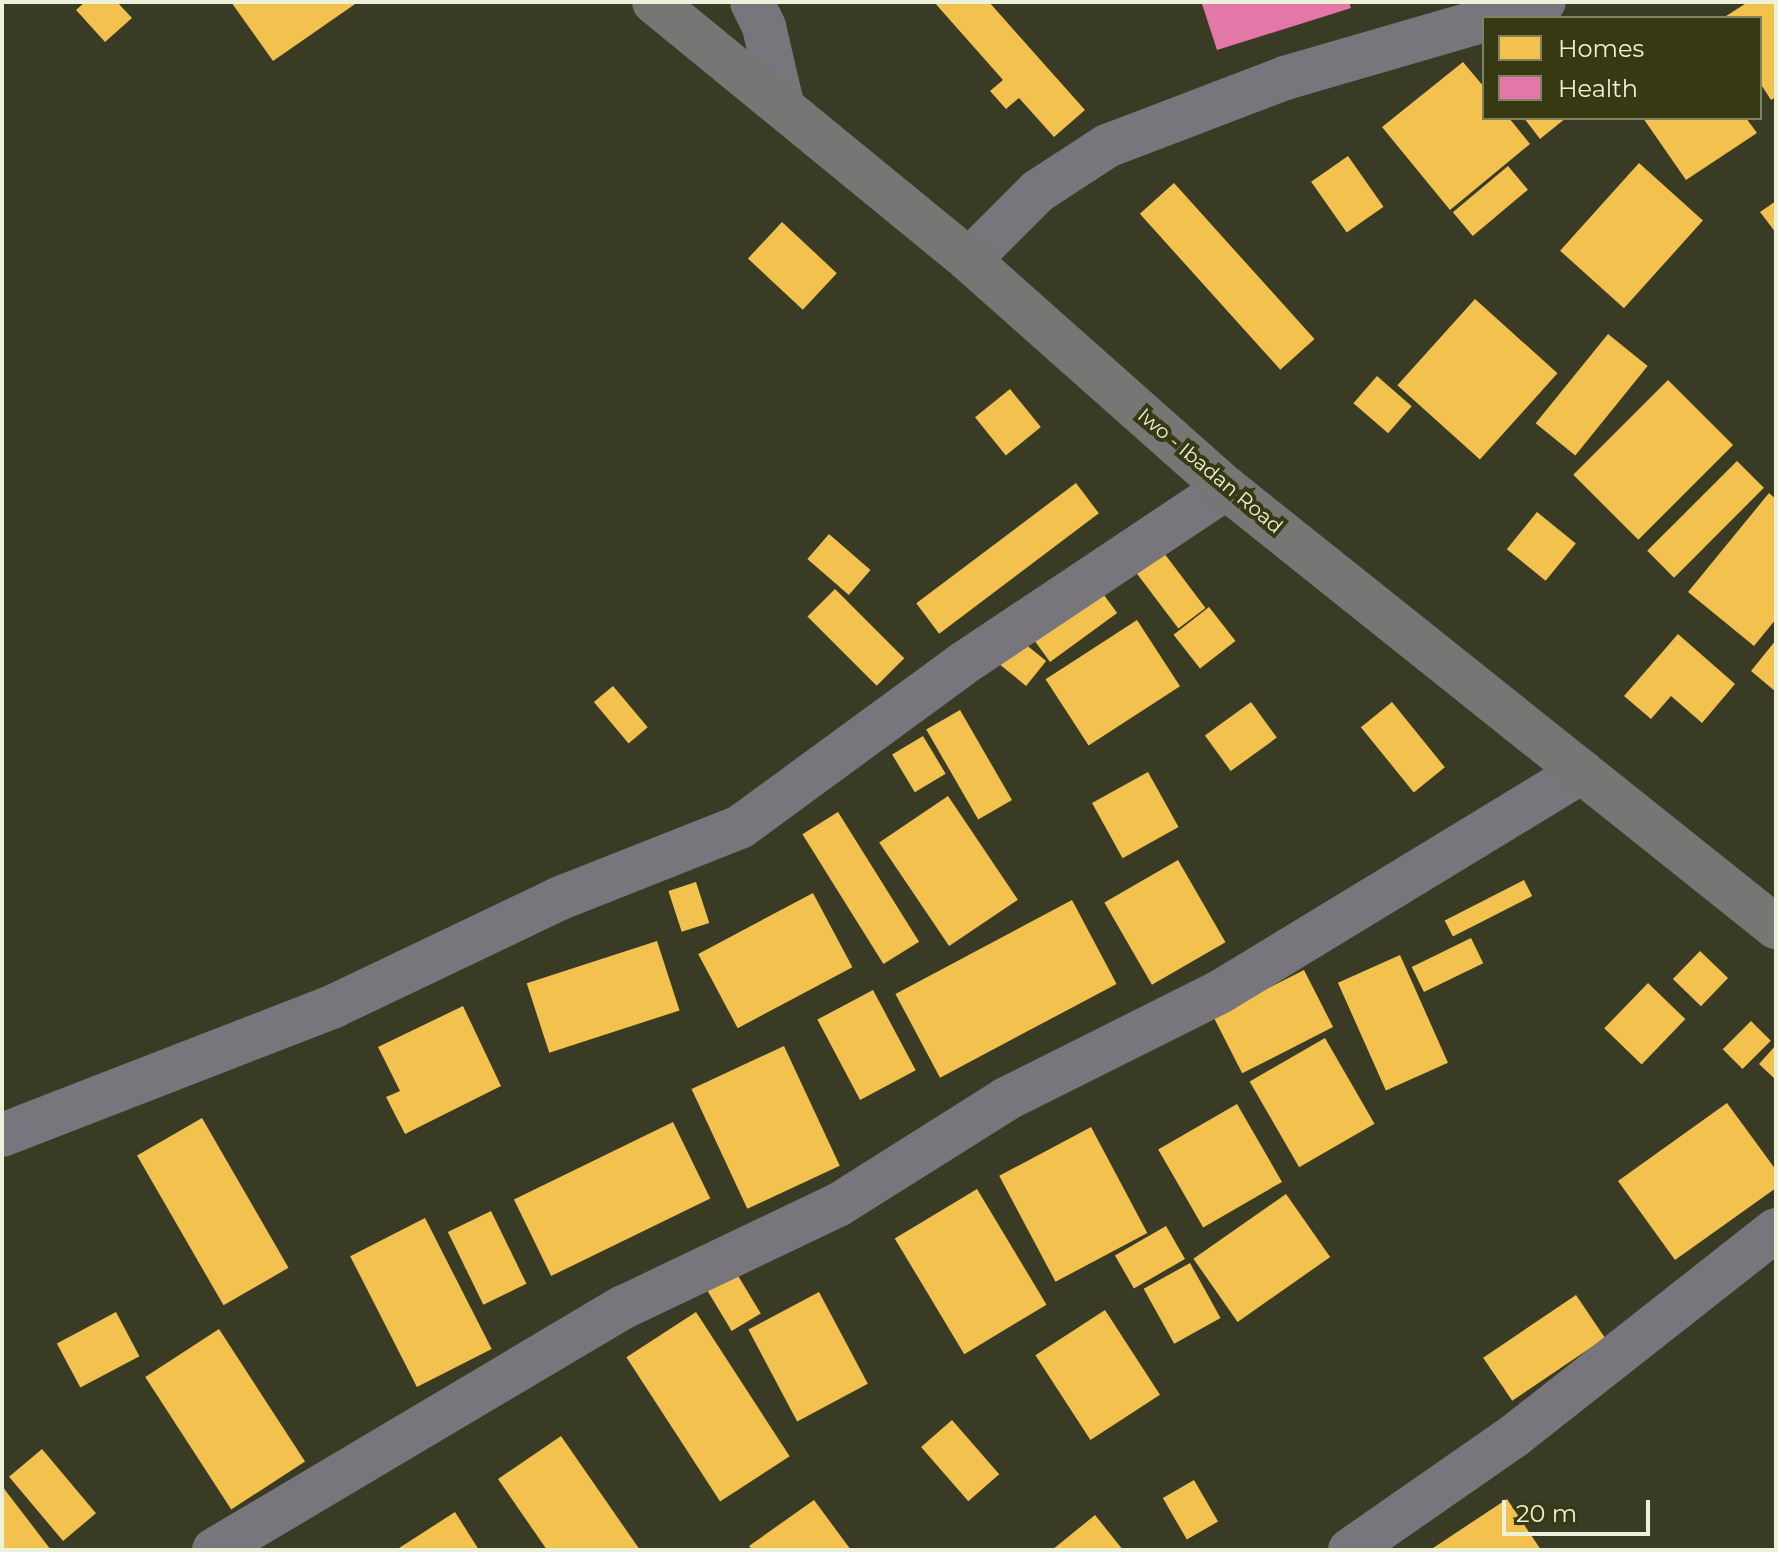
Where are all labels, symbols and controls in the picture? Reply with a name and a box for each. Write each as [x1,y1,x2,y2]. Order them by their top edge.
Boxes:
legend [1482,16,1762,120]
text: Homes [1558,34,1644,63]
text: Health [1558,74,1638,103]
street label: Iwo - Ibadan Road [1133,403,1287,539]
scale bar [1506,1484,1654,1534]
text: 20 m [1516,1499,1577,1528]

